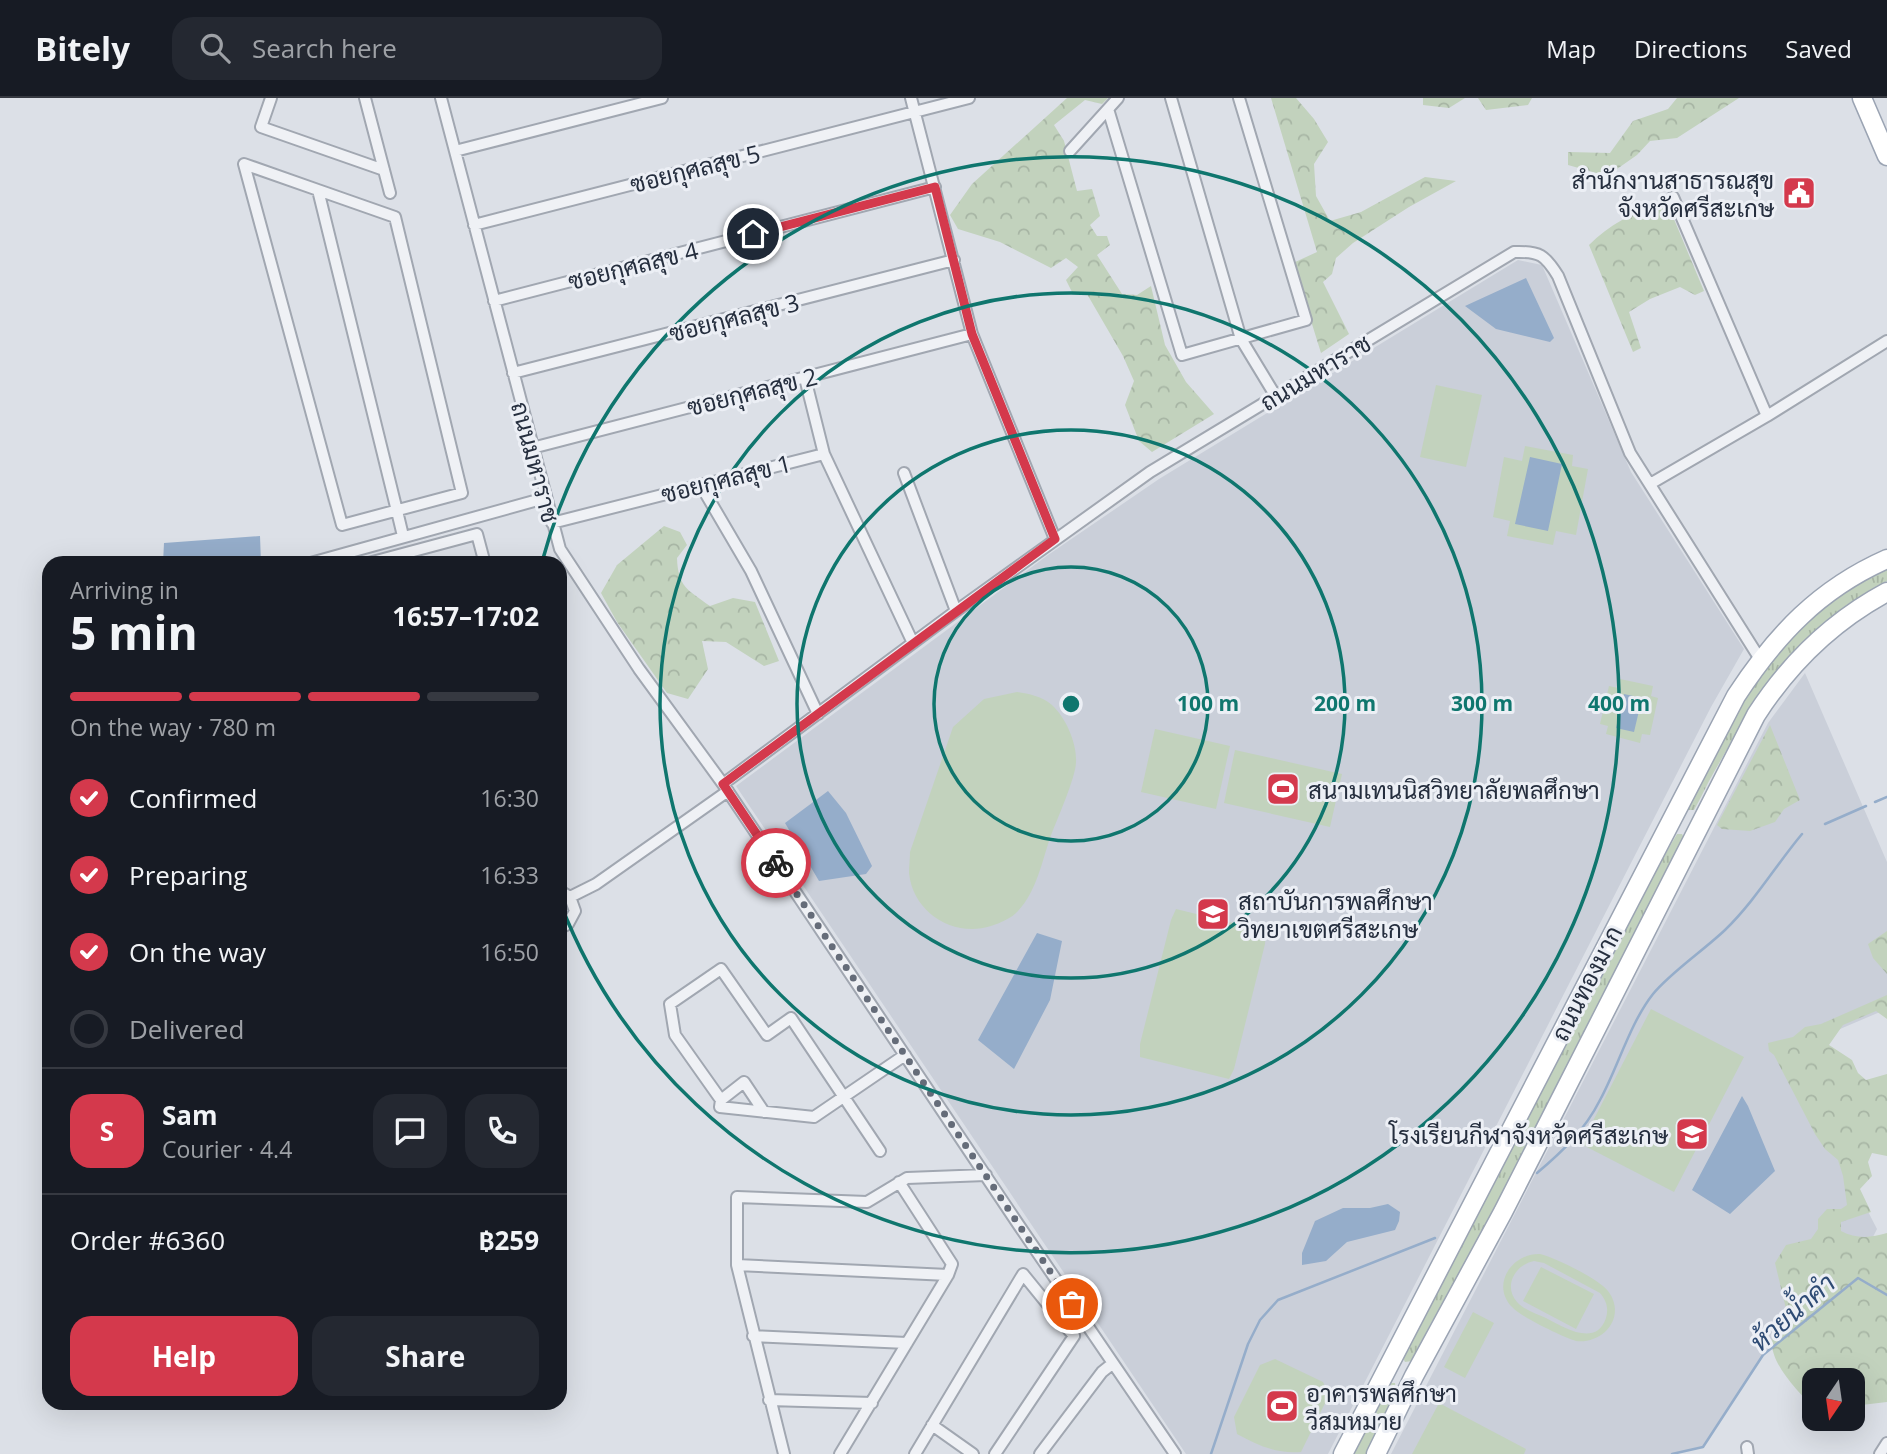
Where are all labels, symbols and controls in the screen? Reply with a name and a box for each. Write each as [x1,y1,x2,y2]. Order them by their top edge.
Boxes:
search box [172,17,662,80]
text: Bitely [35,26,130,71]
icon: search [196,29,234,67]
text: Search here [252,30,397,66]
text: Map [1546,32,1596,65]
text: Directions [1634,32,1747,65]
text: Saved [1785,32,1852,65]
street label: ซอยกุศลสุข 5 [627,136,764,201]
place label: สำนักงานสาธารณสุข จังหวัดศรีสะเกษ [1572,163,1775,224]
public building icon: สำนักงานสาธารณสุข จังหวัดศรีสะเกษ [1780,174,1818,212]
pin [723,204,783,264]
icon: home [734,215,772,253]
street label: ซอยกุศลสุข 4 [565,233,702,298]
street label: ซอยกุศลสุข 3 [666,285,803,350]
street label: ถนนมหาราช [1253,326,1377,418]
street label: ซอยกุศลสุข 2 [684,359,821,424]
street label: ถนนมหาราช [504,398,568,526]
street label: ซอยกุศลสุข 1 [658,446,795,511]
text: Arriving in [70,574,179,606]
text: 16:57–17:02 [392,598,539,634]
text: 5 min [70,601,198,663]
text: 100 m [1177,689,1239,717]
text: 200 m [1314,689,1376,717]
text: 300 m [1451,689,1513,717]
text: 400 m [1588,689,1650,717]
centre of rings [1059,692,1083,716]
text: On the way · 780 m [70,711,276,743]
sports icon: สนามเทนนิสวิทยาลัยพลศึกษา [1264,770,1302,808]
place label: สนามเทนนิสวิทยาลัยพลศึกษา [1308,773,1600,806]
icon: check [70,779,108,817]
text: Confirmed [129,780,257,816]
text: 16:30 [480,782,539,814]
courier [741,828,811,898]
icon: bike [757,844,795,882]
icon: check [70,856,108,894]
text: Preparing [129,857,247,893]
text: 16:33 [480,859,539,891]
place label: สถาบันการพลศึกษา วิทยาเขตศรีสะเกษ [1237,884,1433,945]
school or university icon: สถาบันการพลศึกษา วิทยาเขตศรีสะเกษ [1194,895,1232,933]
street label: ถนนทองมาก [1543,920,1629,1046]
icon: check [70,933,108,971]
text: On the way [129,934,266,970]
text: 16:50 [480,936,539,968]
text: Delivered [129,1011,244,1047]
button: chat [373,1094,447,1168]
button: phone [465,1094,539,1168]
text: Sam [162,1097,218,1133]
text: S [100,1113,114,1149]
school or university icon: โรงเรียนกีฬาจังหวัดศรีสะเกษ [1673,1115,1711,1153]
place label: โรงเรียนกีฬาจังหวัดศรีสะเกษ [1387,1118,1669,1151]
text: Courier · 4.4 [162,1133,292,1165]
text: Order #6360 [70,1222,225,1258]
text: ฿259 [479,1222,539,1258]
water label: ห้วยน้ำคำ [1740,1263,1842,1359]
pin [1042,1274,1102,1334]
icon: bag [1053,1285,1091,1323]
button: Help [70,1316,298,1396]
button: Share [312,1316,539,1396]
north arrow [1802,1368,1866,1432]
map controls [1802,1368,1865,1431]
place label: อาคารพลศึกษา วีสมหมาย [1305,1376,1457,1437]
sports icon: อาคารพลศึกษา วีสมหมาย [1263,1387,1301,1425]

